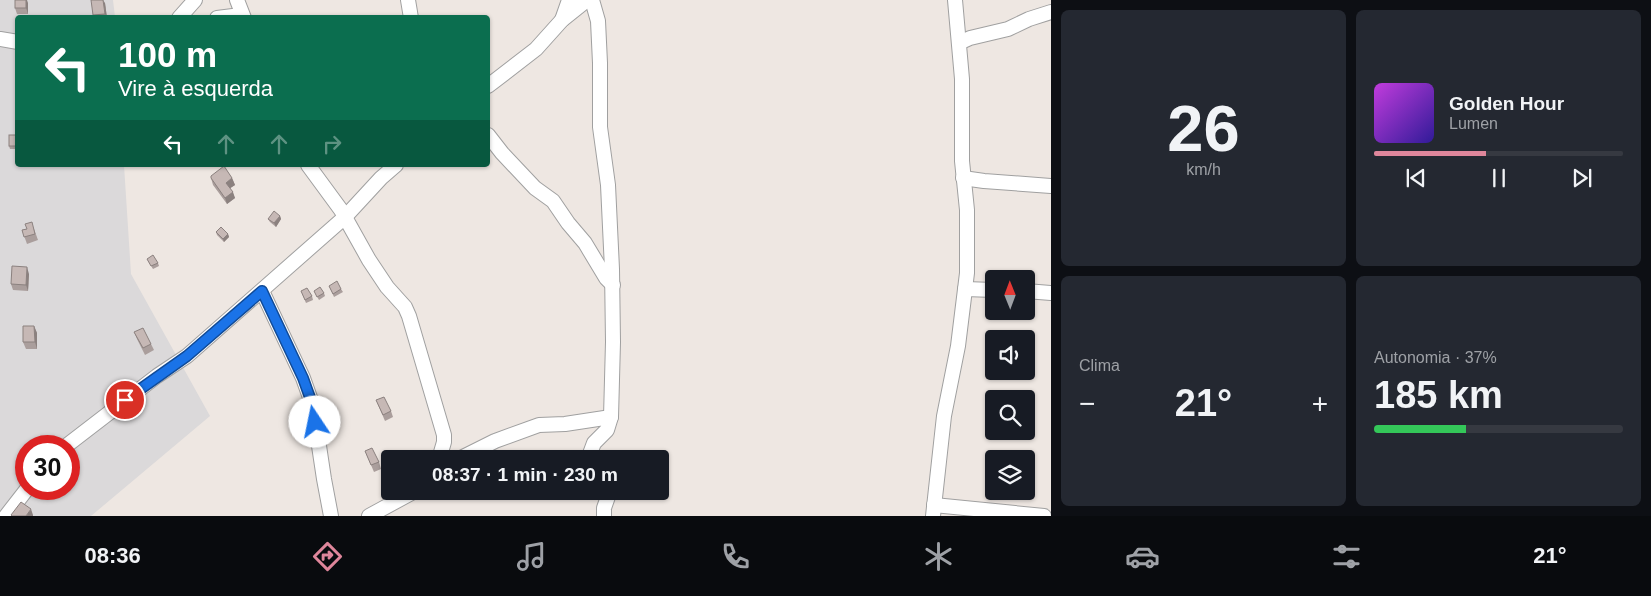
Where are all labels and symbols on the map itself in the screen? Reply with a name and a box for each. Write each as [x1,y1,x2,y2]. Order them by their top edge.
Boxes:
north arrow [985,270,1035,320]
pin [104,379,146,421]
position arrow [288,395,340,447]
speed limit sign: 30 [15,435,80,500]

